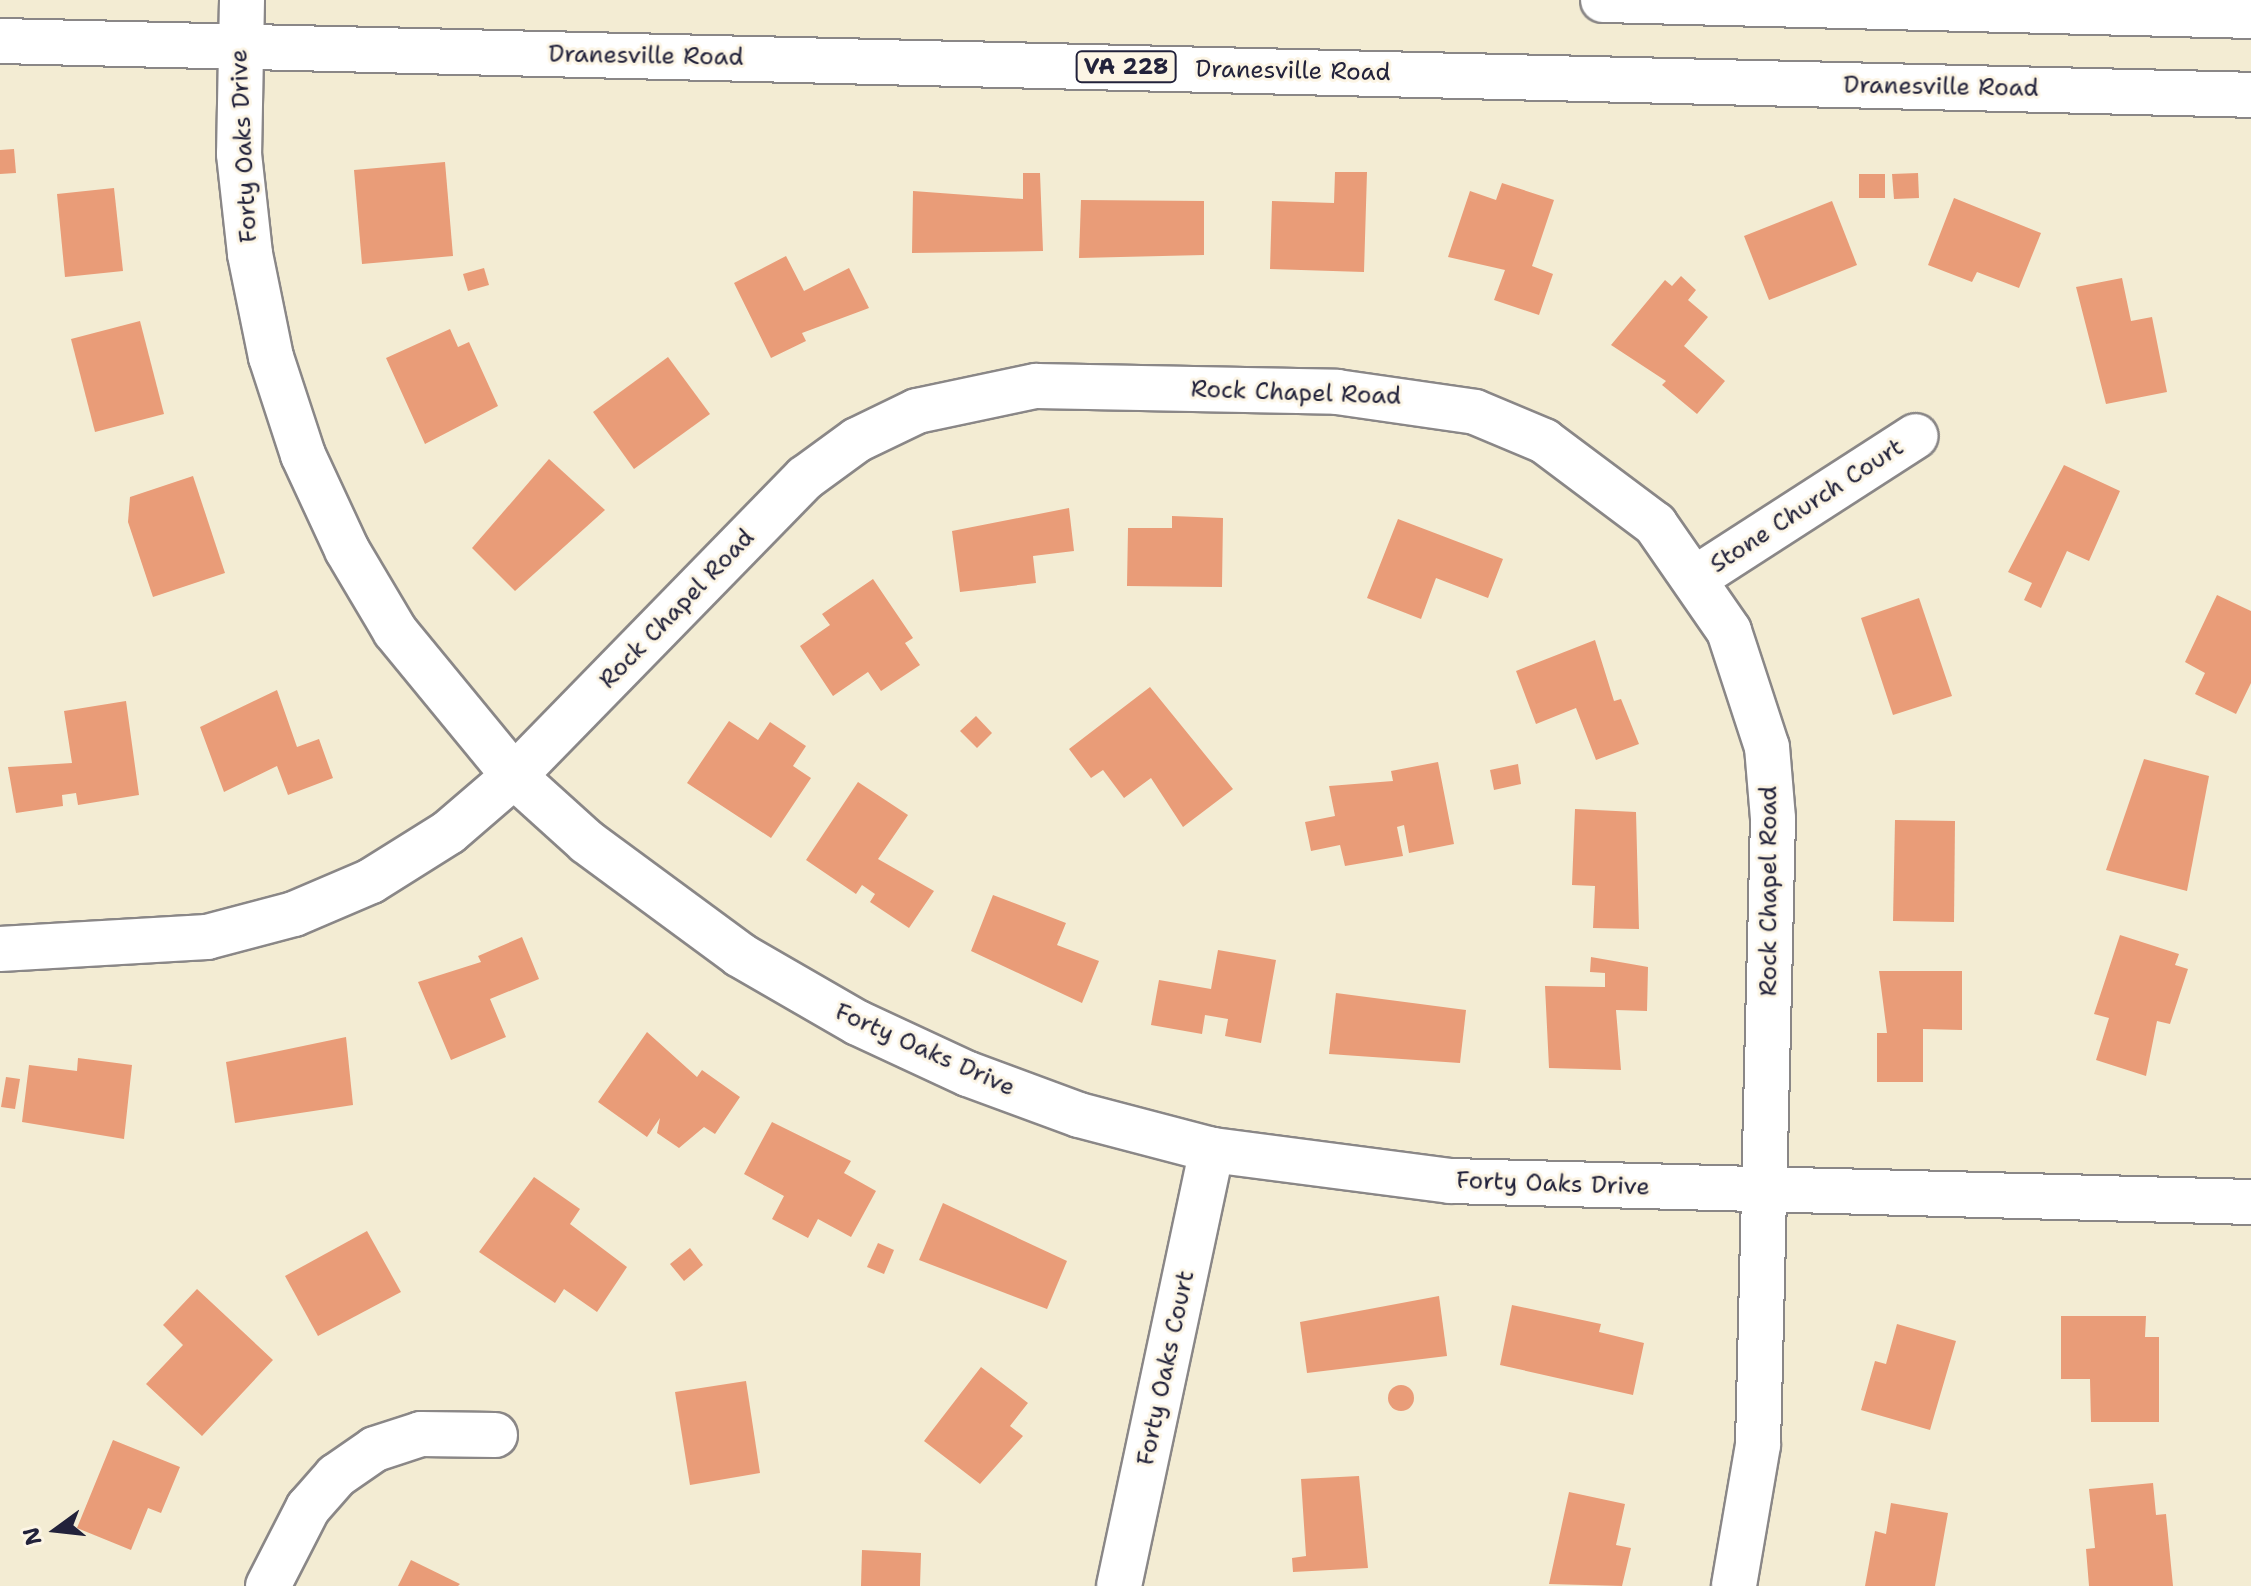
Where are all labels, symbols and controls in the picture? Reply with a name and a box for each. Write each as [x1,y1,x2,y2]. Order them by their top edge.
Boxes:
street label: Dranesville Road [548,40,744,72]
street label: Forty Oaks Drive [225,48,263,244]
road number: VA 228 [1074,49,1178,85]
street label: Dranesville Road [1195,55,1391,87]
street label: Dranesville Road [1843,71,2039,103]
street label: Rock Chapel Road [1190,375,1402,411]
street label: Stone Church Court [1705,433,1909,579]
street label: Rock Chapel Road [593,523,761,695]
street label: Rock Chapel Road [1755,786,1783,996]
street label: Forty Oaks Drive [831,997,1019,1103]
street label: Forty Oaks Drive [1456,1166,1650,1202]
street label: Forty Oaks Court [1131,1268,1201,1468]
north arrow [16,1490,96,1570]
text: N [16,1524,49,1549]

